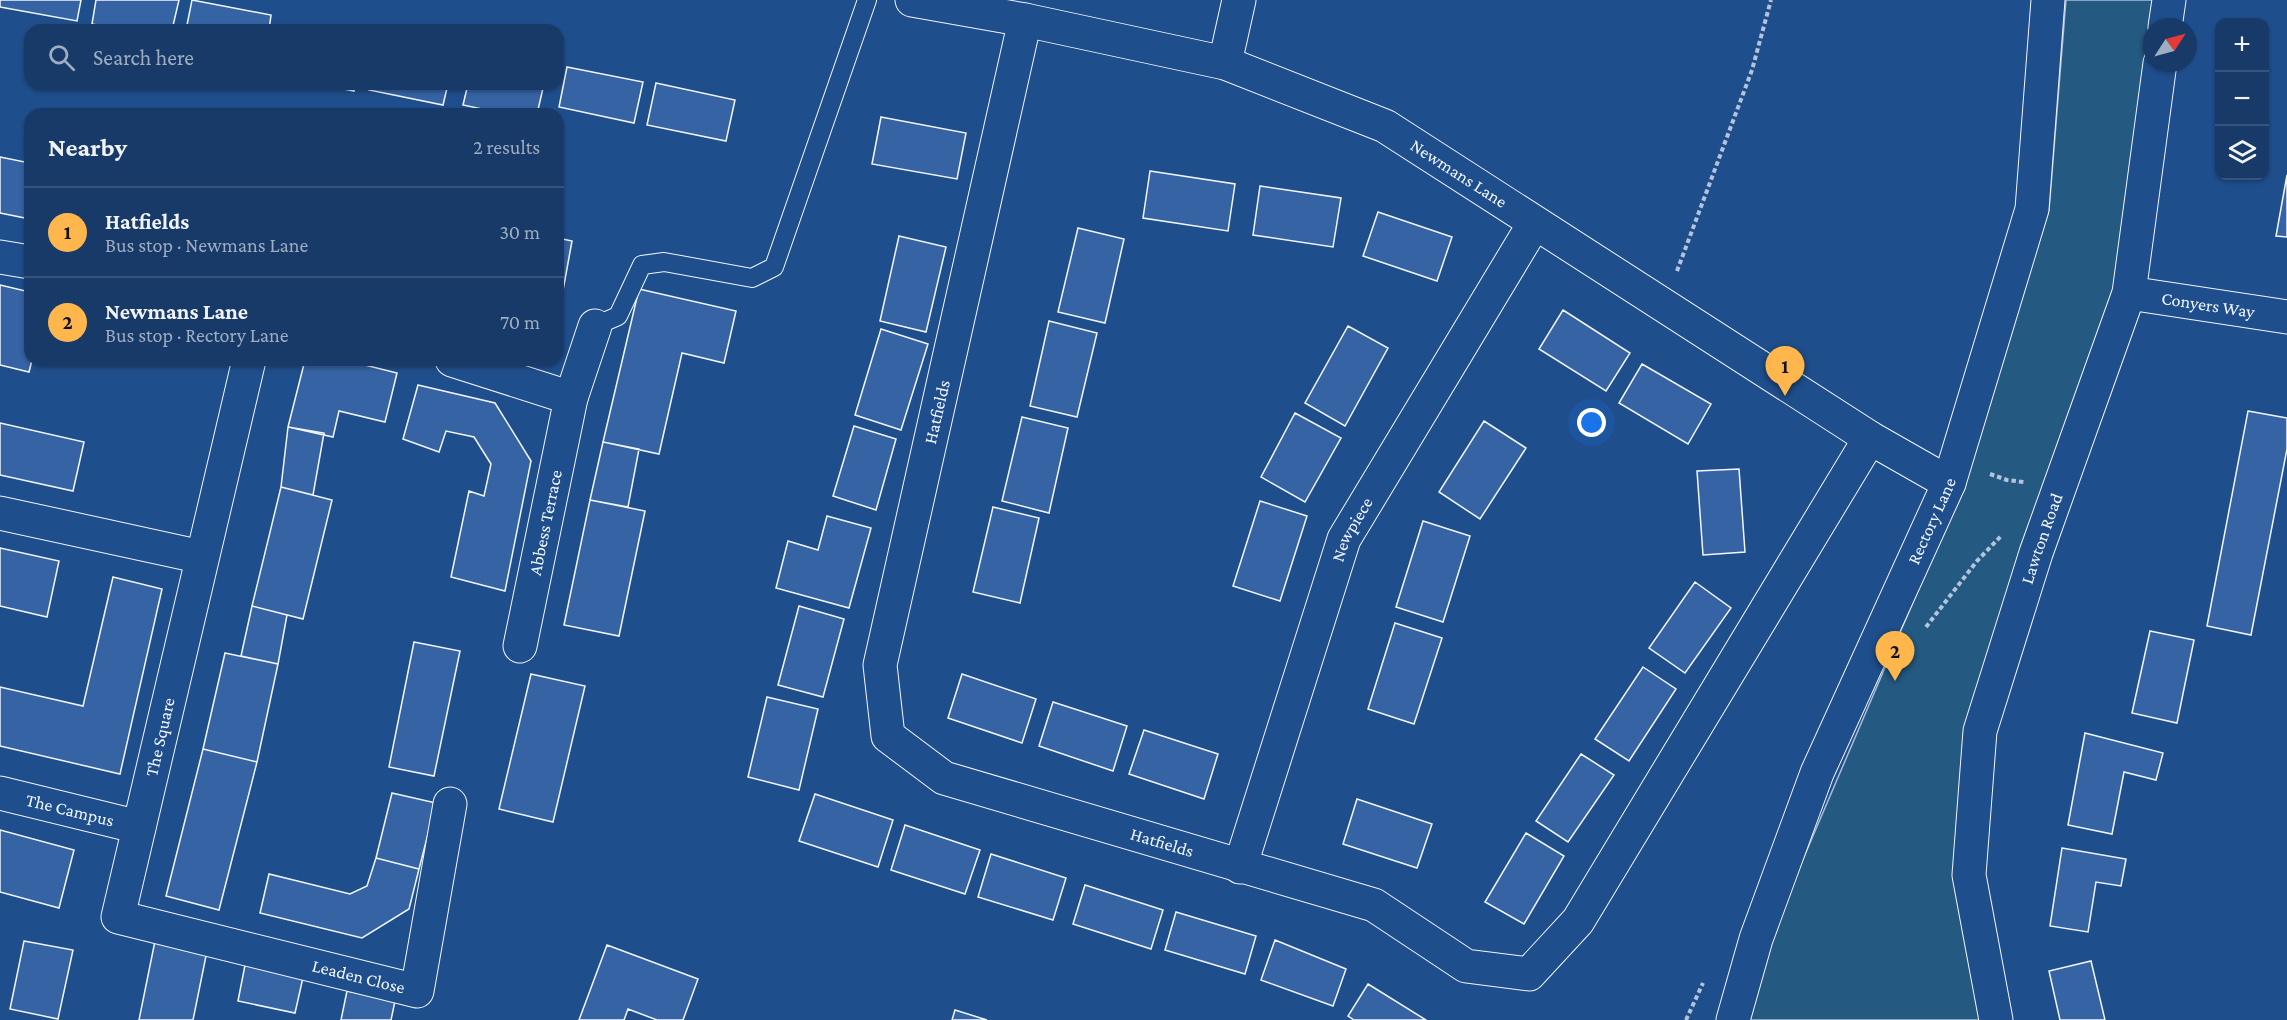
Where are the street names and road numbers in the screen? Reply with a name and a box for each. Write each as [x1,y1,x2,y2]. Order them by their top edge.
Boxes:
street label: Newmans Lane [1407,135,1511,212]
street label: Conyers Way [2160,288,2257,322]
street label: Hatfields [920,378,954,446]
street label: Abbess Terrace [525,468,566,577]
street label: Rectory Lane [1903,475,1960,567]
street label: Lawton Road [2017,490,2067,586]
street label: Newpiece [1327,493,1377,564]
street label: The Square [141,696,179,778]
street label: The Campus [24,790,116,831]
street label: Hatfields [1128,824,1196,861]
street label: Leaden Close [310,955,407,998]

